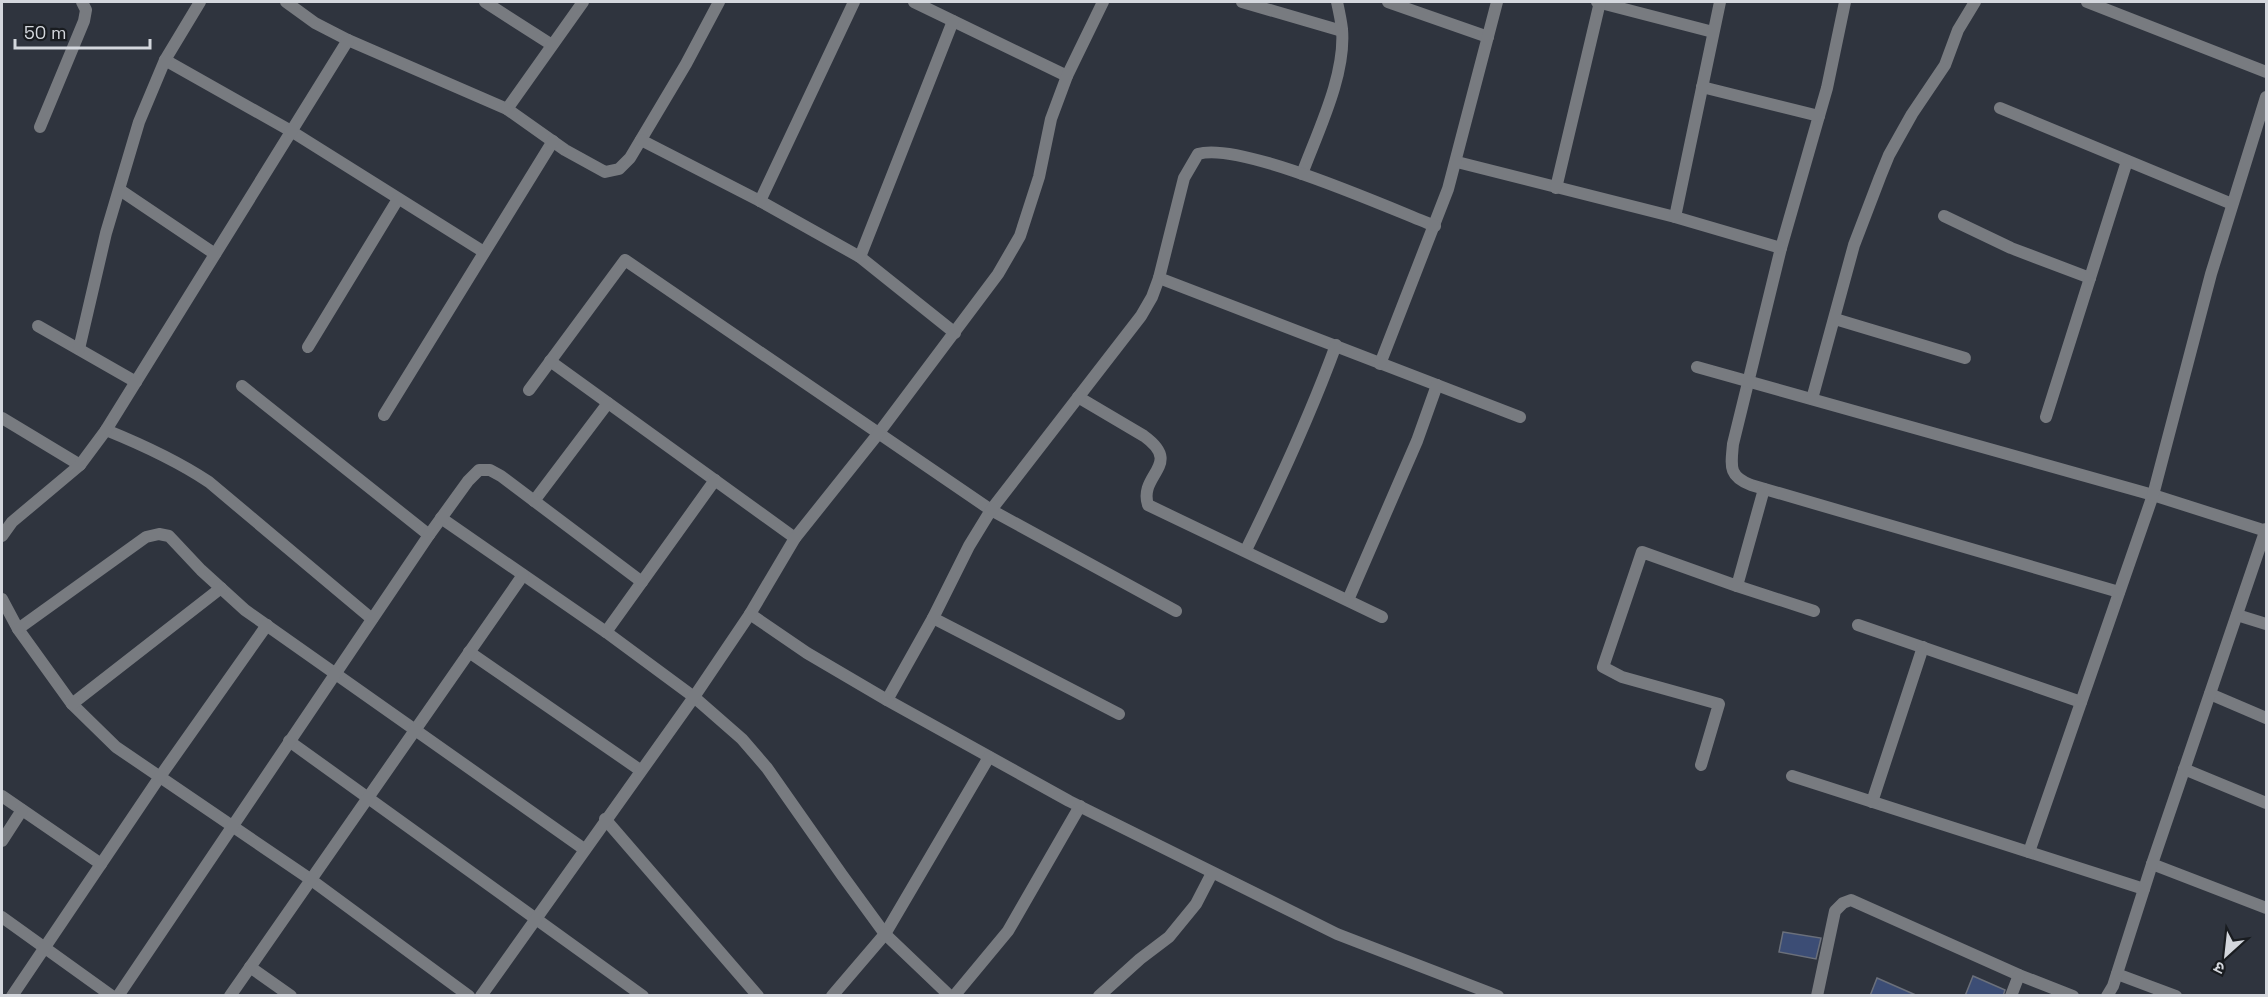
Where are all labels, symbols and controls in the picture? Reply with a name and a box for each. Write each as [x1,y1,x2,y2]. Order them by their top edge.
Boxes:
scale bar [15,12,150,50]
text: 50 m [24,21,66,44]
north arrow [2196,925,2256,985]
text: उ [2210,956,2228,979]

